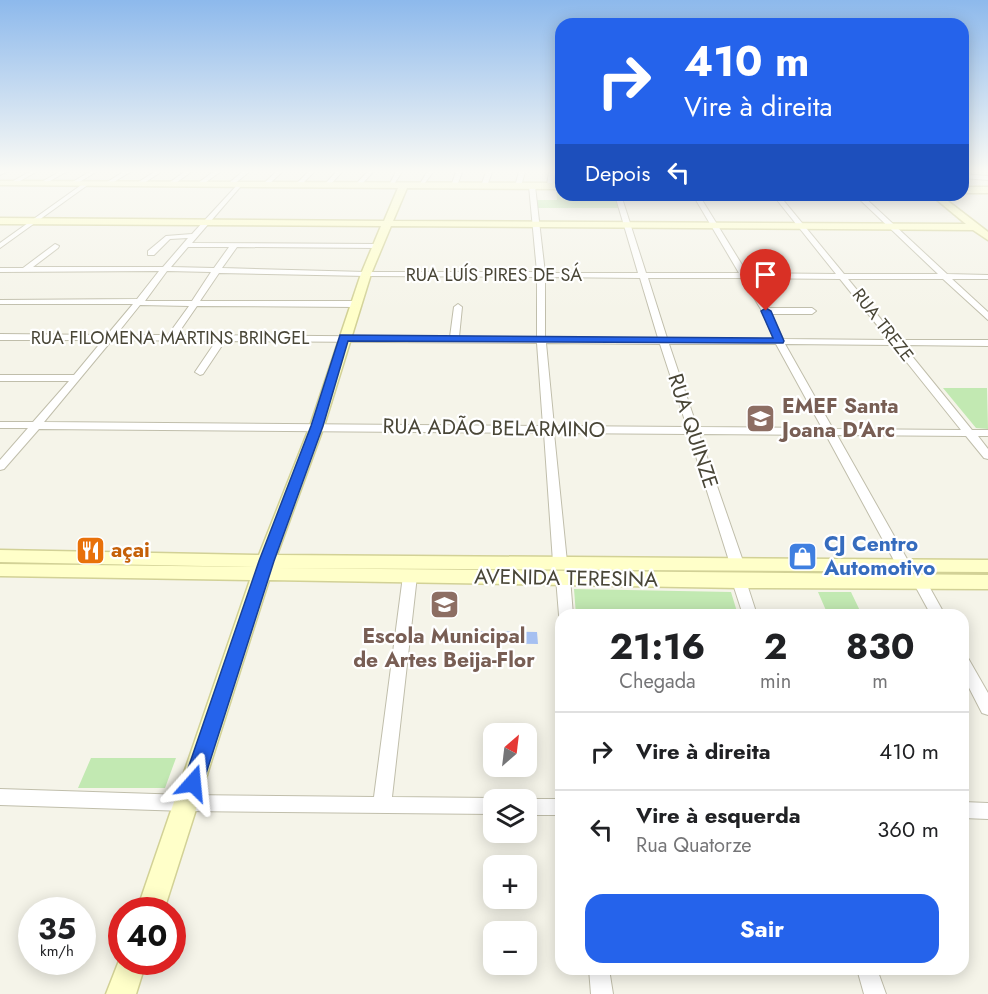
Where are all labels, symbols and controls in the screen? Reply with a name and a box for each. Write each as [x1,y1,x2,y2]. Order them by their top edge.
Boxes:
text: 410 m [684,31,810,92]
icon: right [585,42,663,120]
text: Vire à direita [684,87,833,126]
icon: left [662,156,695,189]
text: Depois [585,157,650,189]
pin [740,249,791,311]
icon: arrive [749,258,782,291]
street label: RUA LUÍS PIRES DE SÁ [406,262,582,288]
street label: RUA TREZE [846,283,920,367]
street label: RUA FILOMENA MARTINS BRINGEL [31,325,309,351]
street label: RUA QUINZE [660,370,726,492]
place label: EMEF Santa Joana D'Arc [778,391,898,445]
school or university icon: EMEF Santa Joana D'Arc [745,402,777,434]
street label: RUA ADÃO BELARMINO [382,411,606,445]
place label: CJ Centro Automotivo [823,529,935,583]
restaurant icon: açai [74,534,106,566]
place label: açai [111,535,150,565]
shop icon: CJ Centro Automotivo [787,540,819,572]
street label: AVENIDA TERESINA [474,561,658,595]
school or university icon: Escola Municipal de Artes Beija-Flor [428,589,460,621]
text: 21:16 [609,620,705,672]
text: 2 [764,620,787,672]
text: 830 [846,620,914,672]
place label: Escola Municipal de Artes Beija-Flor [353,621,535,675]
text: Chegada [619,667,696,696]
text: min [760,667,791,696]
text: m [872,667,888,696]
north arrow [483,723,537,777]
map controls [483,723,537,975]
icon: right [585,735,618,768]
text: Vire à direita [636,735,771,767]
text: 410 m [879,735,939,767]
position arrow [161,751,225,815]
button: layers [483,789,537,843]
text: Vire à esquerda [636,799,801,831]
icon: left [585,813,618,846]
text: 360 m [877,813,939,845]
text: Rua Quatorze [636,831,752,860]
button: + [483,855,537,909]
button: Sair [585,894,939,963]
speed limit sign: 40 [108,897,186,975]
text: 35 [38,907,76,950]
button: − [483,921,537,975]
text: km/h [40,940,74,962]

